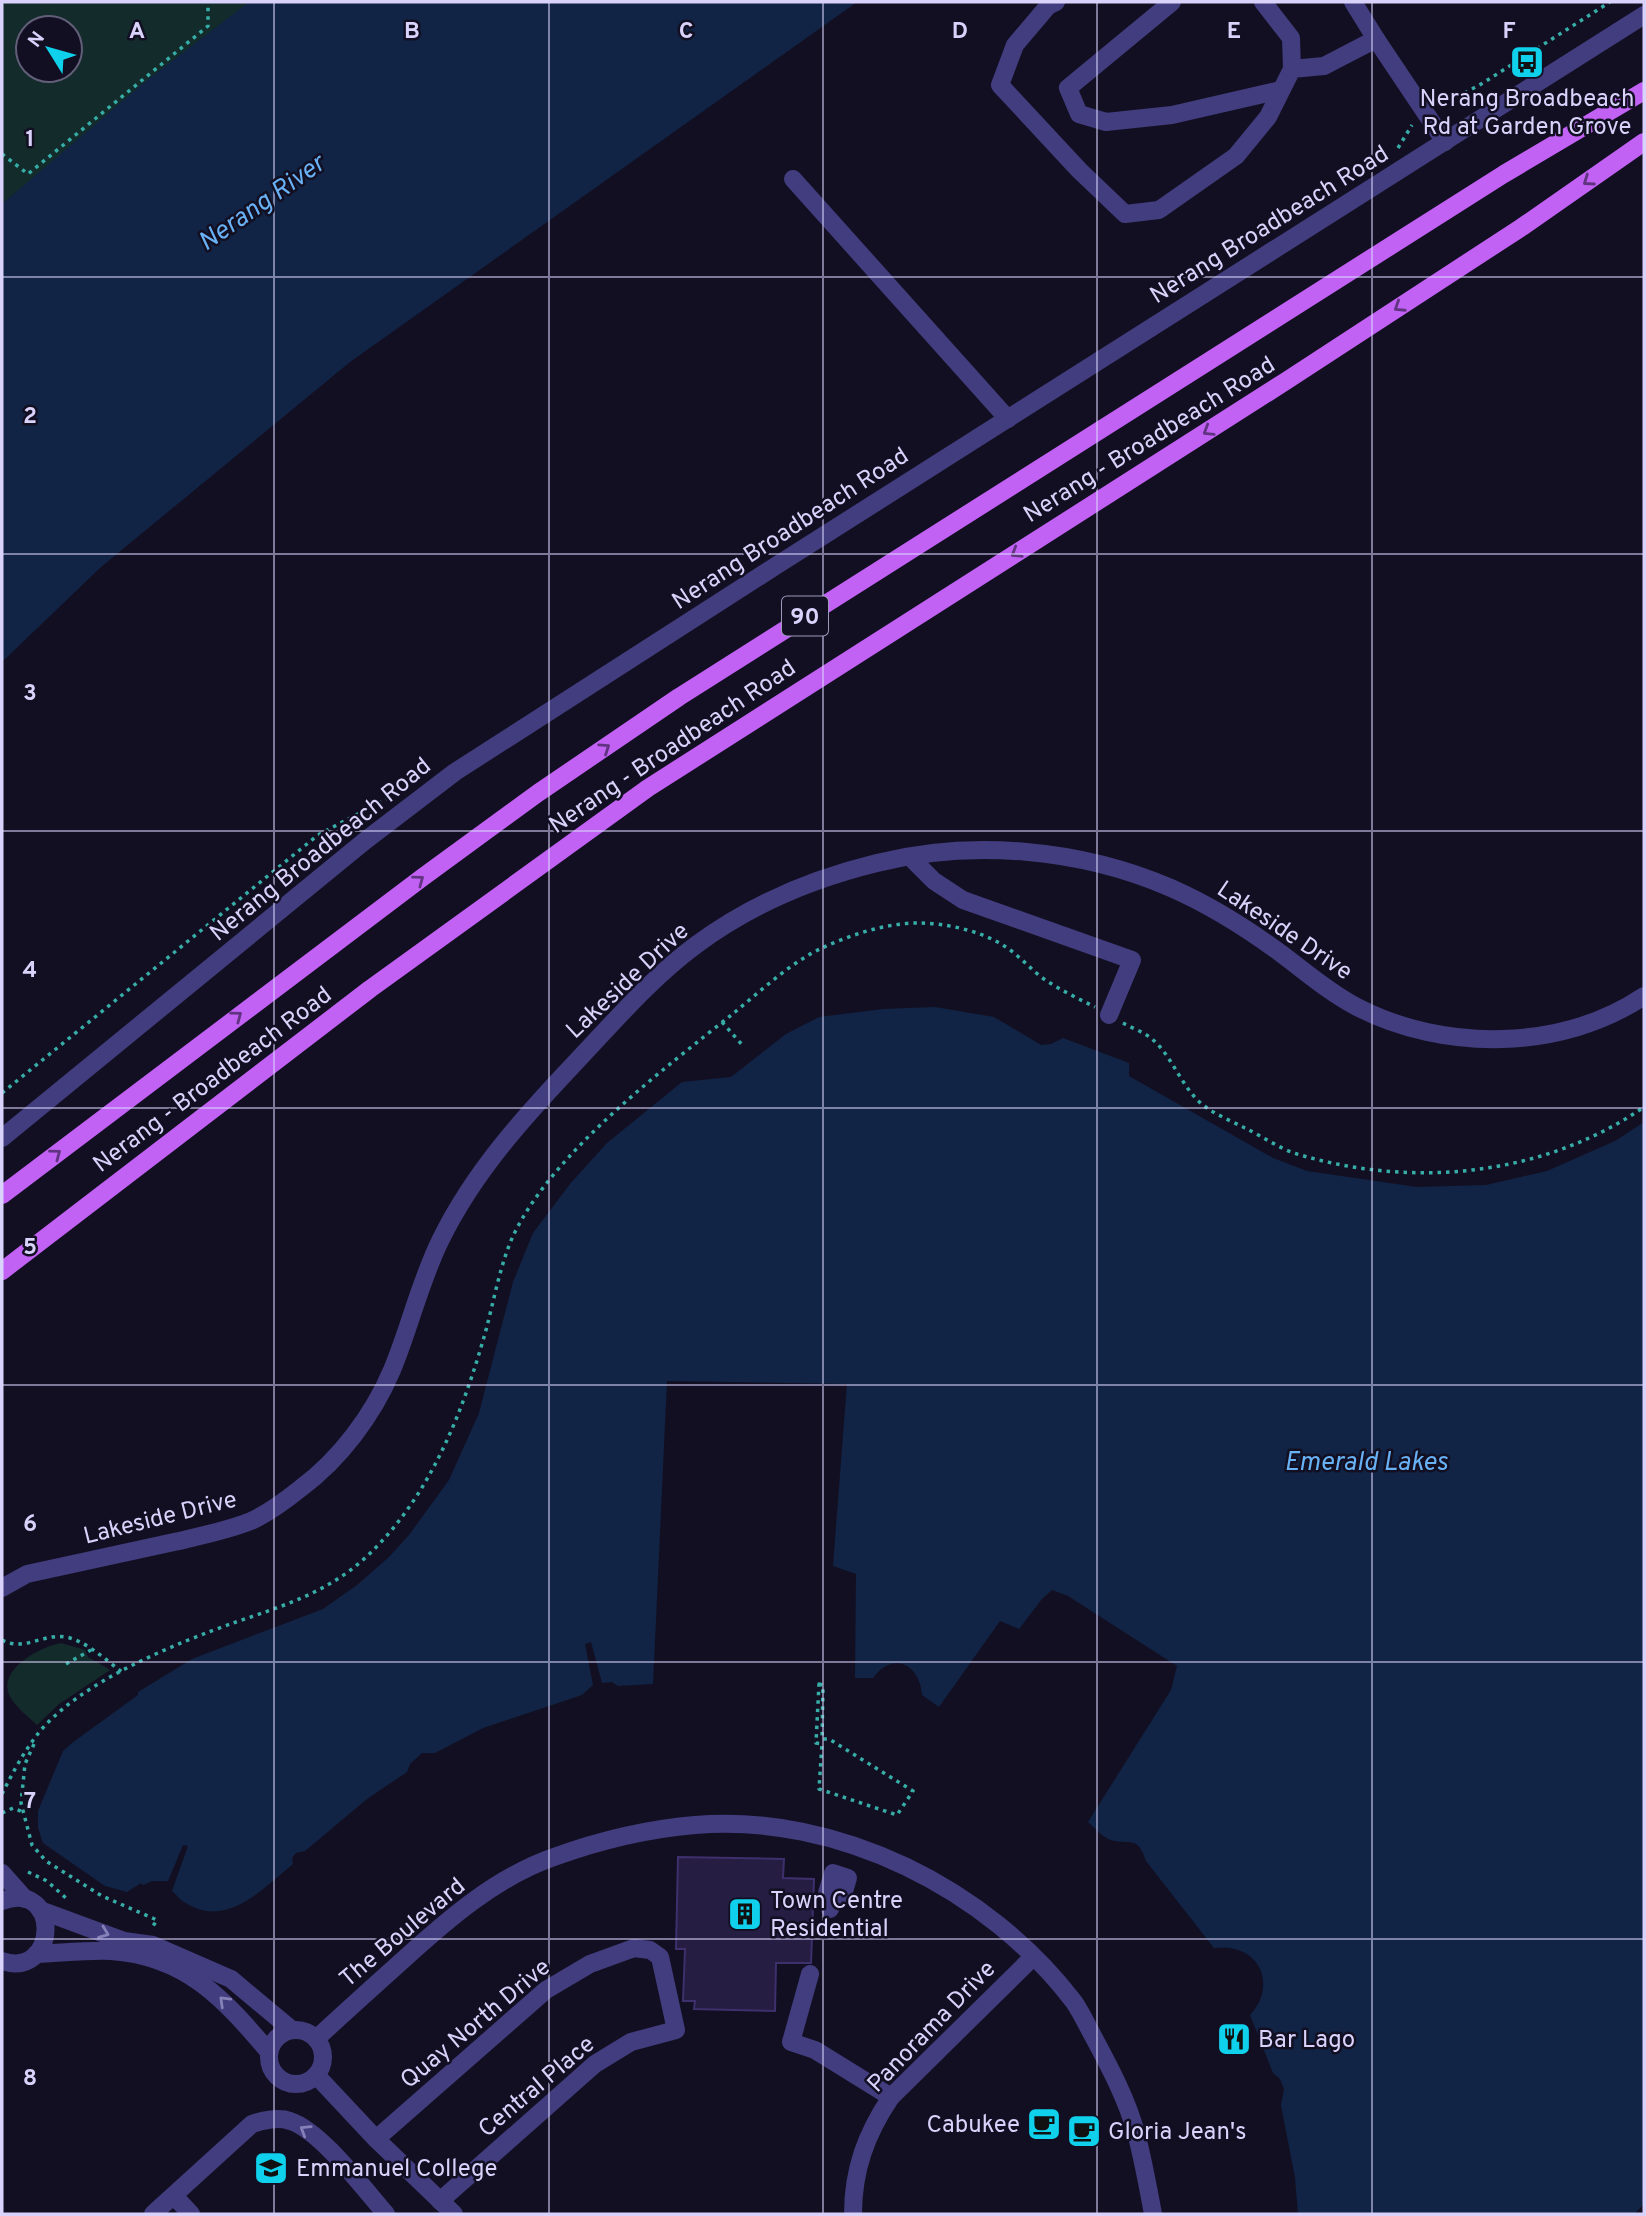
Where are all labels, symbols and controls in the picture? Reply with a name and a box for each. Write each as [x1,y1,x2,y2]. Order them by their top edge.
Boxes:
north arrow [14,14,84,84]
text: A [129,18,145,47]
text: B [404,18,420,47]
text: C [679,18,693,47]
text: D [952,18,968,47]
text: E [1227,18,1241,47]
text: F [1502,18,1516,47]
text: N [23,27,51,53]
bus stop icon: Nerang Broadbeach Rd at Garden Grove [1508,43,1546,81]
place label: Nerang Broadbeach Rd at Garden Grove [1420,85,1634,143]
text: 1 [25,126,35,155]
street label: Nerang Broadbeach Road [1145,140,1395,312]
water label: Nerang River [193,147,334,260]
one-way arrow [1583,173,1596,185]
one-way arrow [1394,299,1407,312]
street label: Nerang - Broadbeach Road [1019,351,1282,531]
text: 2 [23,403,37,432]
one-way arrow [1203,422,1216,435]
street label: Nerang Broadbeach Road [667,442,915,617]
one-way arrow [1010,544,1023,557]
road number: 90 [782,596,828,636]
street label: Nerang - Broadbeach Road [544,654,802,842]
text: 3 [23,680,37,709]
one-way arrow [597,743,610,756]
street label: Nerang Broadbeach Road [205,752,438,949]
one-way arrow [412,875,424,888]
street label: Lakeside Drive [1210,875,1357,988]
street label: Lakeside Drive [561,917,696,1046]
text: 4 [23,957,37,986]
street label: Nerang - Broadbeach Road [88,981,339,1180]
one-way arrow [230,1012,242,1025]
one-way arrow [48,1149,61,1162]
text: 5 [23,1234,37,1263]
water label: Emerald Lakes [1284,1447,1449,1480]
street label: Lakeside Drive [81,1485,240,1552]
text: 6 [23,1511,37,1540]
text: 7 [24,1788,36,1817]
street label: The Boulevard [334,1872,472,1995]
place label: Town Centre Residential [770,1887,903,1945]
building icon: Town Centre Residential [726,1895,764,1933]
one-way arrow [98,1925,110,1939]
street label: Quay North Drive [395,1953,557,2096]
street label: Panorama Drive [862,1955,1003,2100]
one-way arrow [219,1996,232,2009]
restaurant icon: Bar Lago [1215,2020,1253,2058]
place label: Bar Lago [1258,2026,1355,2056]
street label: Central Place [473,2030,602,2145]
text: 8 [23,2065,37,2094]
cafe icon: Cabukee [1025,2105,1063,2143]
place label: Cabukee [927,2111,1020,2141]
cafe icon: Gloria Jean's [1065,2112,1103,2150]
place label: Gloria Jean's [1108,2118,1246,2148]
one-way arrow [300,2125,313,2138]
school or university icon: Emmanuel College [252,2149,290,2187]
place label: Emmanuel College [296,2155,497,2185]

